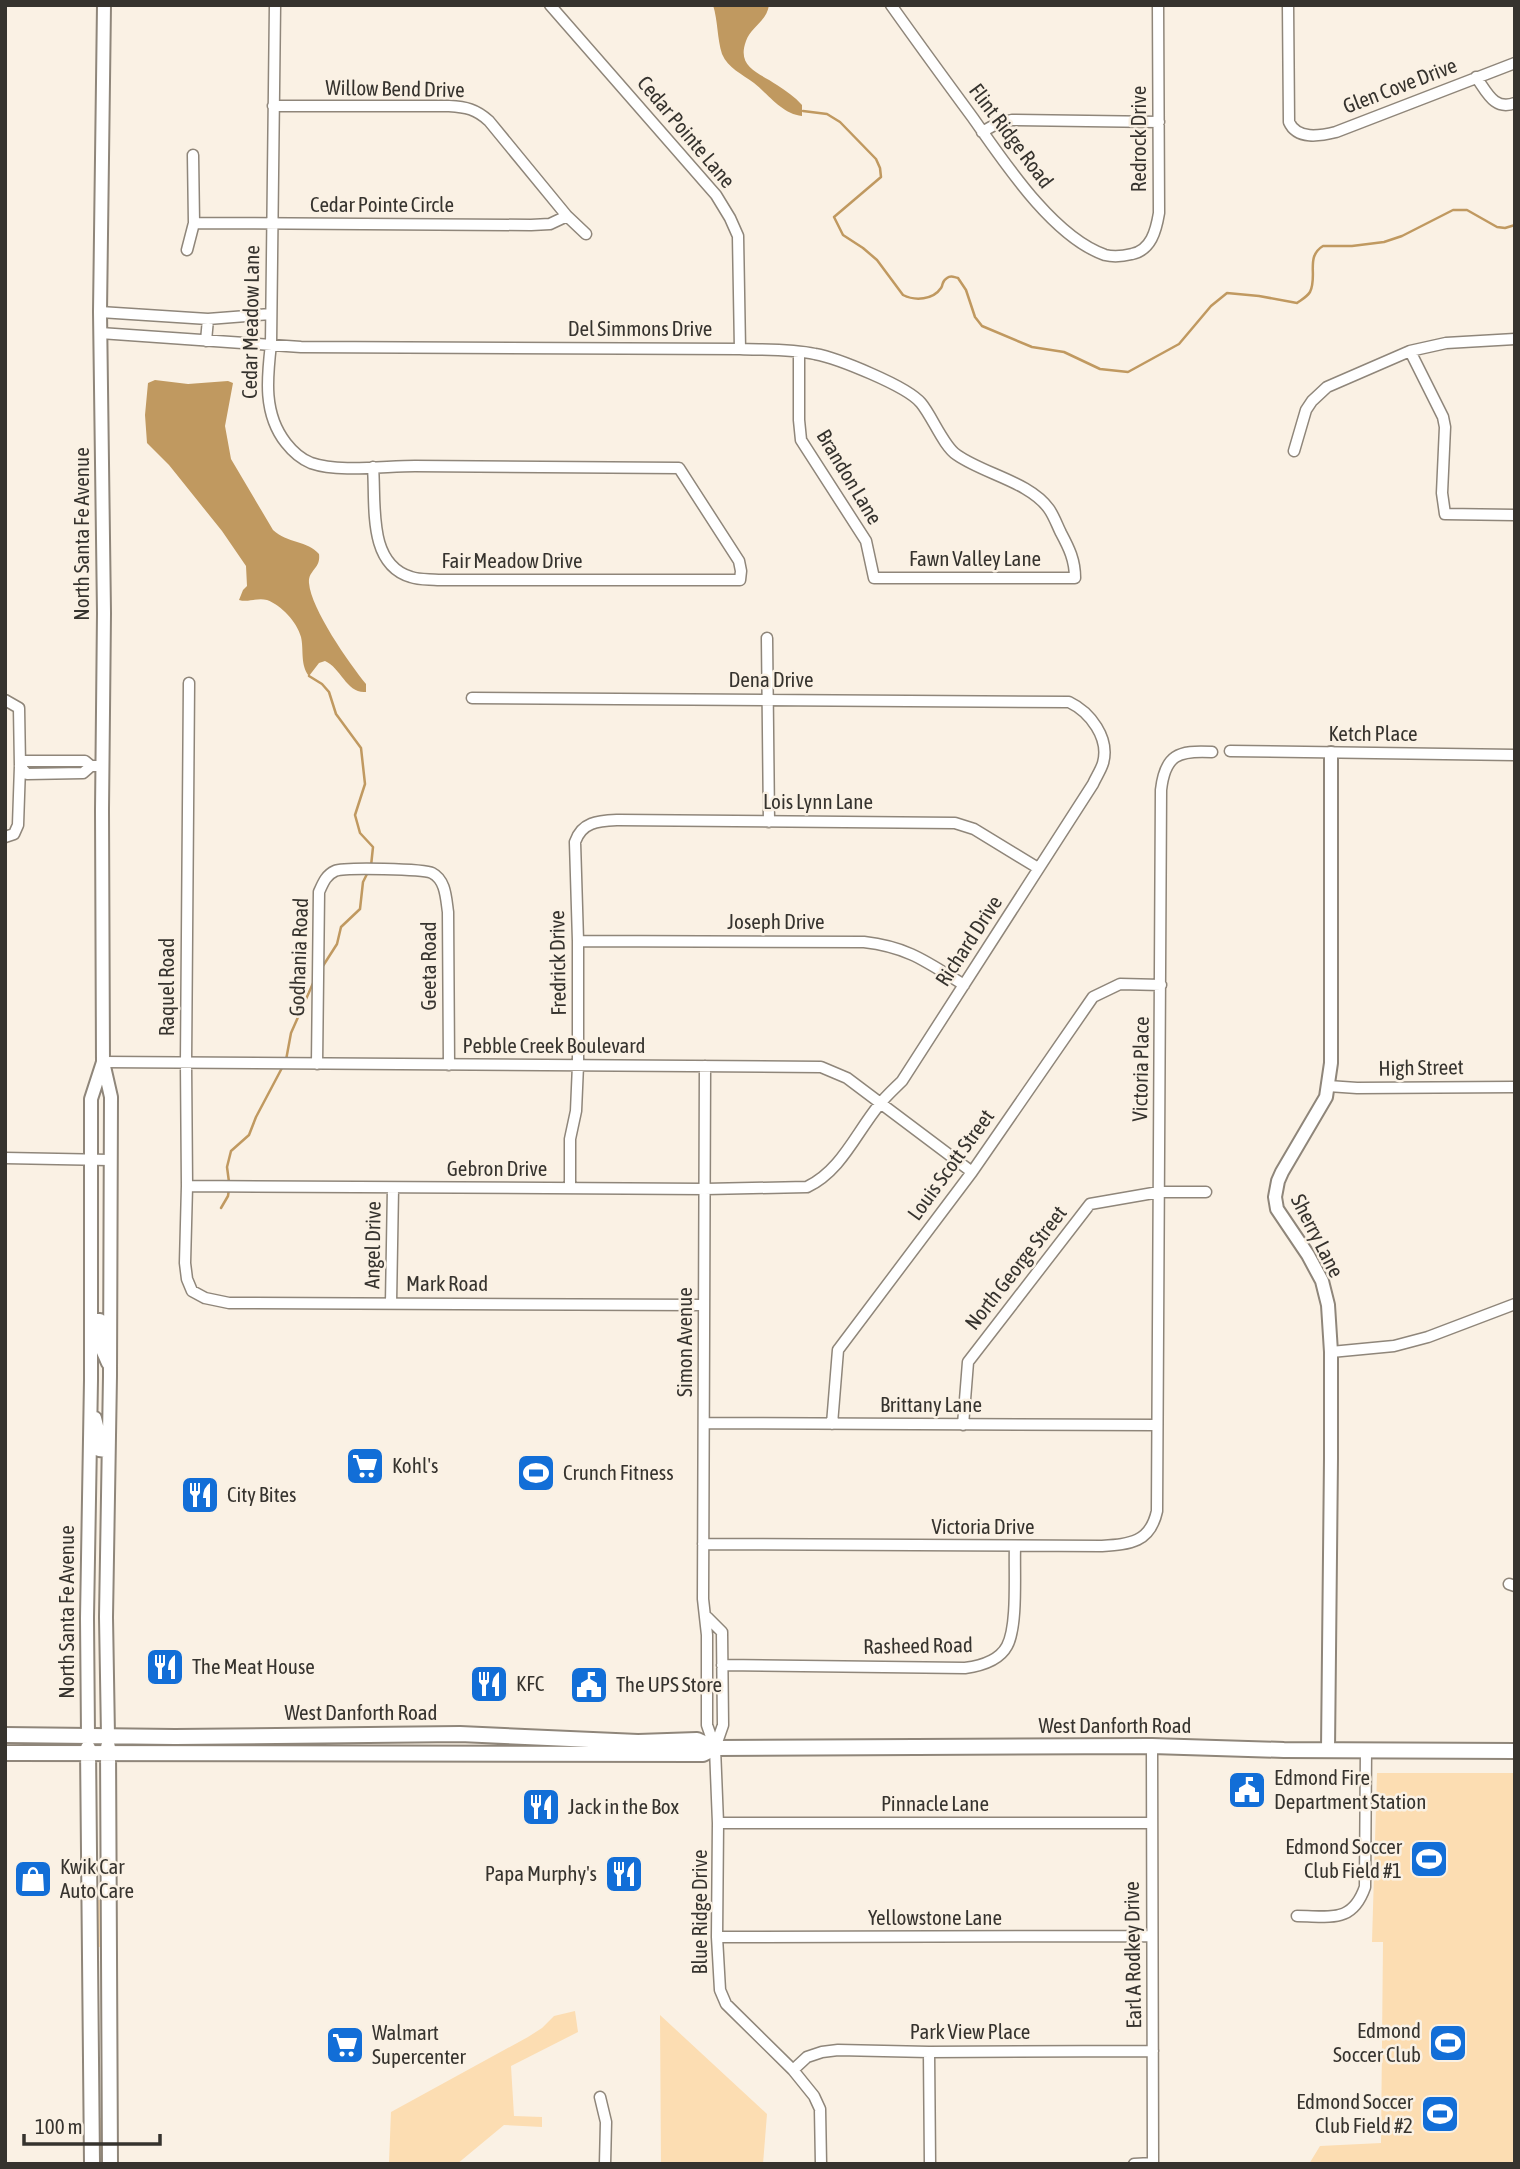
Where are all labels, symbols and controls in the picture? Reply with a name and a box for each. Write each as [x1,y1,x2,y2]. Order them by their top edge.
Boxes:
street label: Glen Cove Drive [1339,52,1460,118]
street label: Cedar Pointe Lane [633,71,740,192]
street label: Willow Bend Drive [325,75,465,101]
street label: Flint Ridge Road [965,79,1059,192]
street label: Redrock Drive [1126,86,1150,192]
street label: Cedar Pointe Circle [310,192,454,216]
street label: Cedar Meadow Lane [237,245,263,399]
street label: Del Simmons Drive [568,316,712,340]
street label: Brandon Lane [812,425,887,528]
street label: North Santa Fe Avenue [69,447,93,621]
street label: Fawn Valley Lane [909,546,1041,570]
street label: Fair Meadow Drive [442,548,582,572]
street label: Dena Drive [729,667,813,691]
street label: Ketch Place [1329,721,1418,745]
street label: Lois Lynn Lane [763,789,873,813]
street label: Richard Drive [930,891,1006,990]
street label: Godhania Road [284,897,312,1017]
street label: Joseph Drive [727,909,825,933]
street label: Fredrick Drive [544,910,570,1016]
street label: Geeta Road [416,922,440,1010]
street label: Raquel Road [154,938,178,1036]
street label: Victoria Place [1127,1016,1153,1122]
street label: Pebble Creek Boulevard [462,1033,646,1057]
street label: High Street [1378,1054,1464,1080]
street label: Louis Scott Street [902,1104,998,1224]
street label: Gebron Drive [447,1156,547,1180]
street label: Sherry Lane [1287,1190,1349,1281]
street label: Angel Drive [359,1201,385,1289]
street label: North George Street [959,1201,1071,1334]
street label: Mark Road [406,1271,488,1295]
street label: Simon Avenue [672,1287,696,1397]
street label: Brittany Lane [880,1392,982,1416]
supermarket icon: Kohl's [344,1445,386,1487]
sports icon: Crunch Fitness [515,1452,557,1494]
place label: Kohl's [392,1453,438,1477]
place label: Crunch Fitness [563,1460,674,1484]
restaurant icon: City Bites [179,1474,221,1516]
place label: City Bites [227,1482,296,1506]
street label: Victoria Drive [931,1514,1035,1538]
street label: North Santa Fe Avenue [54,1525,78,1699]
street label: Rasheed Road [863,1632,973,1658]
restaurant icon: The Meat House [144,1646,186,1688]
place label: The Meat House [192,1654,315,1678]
restaurant icon: KFC [468,1663,510,1705]
public building icon: The UPS Store [568,1664,610,1706]
place label: KFC [516,1671,545,1695]
place label: The UPS Store [616,1672,722,1696]
street label: West Danforth Road [284,1700,438,1724]
street label: West Danforth Road [1038,1713,1192,1737]
place label: Edmond Fire Department Station [1274,1765,1426,1813]
public building icon: Edmond Fire Department Station [1226,1769,1268,1811]
restaurant icon: Jack in the Box [520,1786,562,1828]
street label: Pinnacle Lane [881,1791,989,1815]
place label: Jack in the Box [568,1794,680,1818]
place label: Edmond Soccer Club Field #1 [1285,1834,1403,1882]
sports icon: Edmond Soccer Club Field #1 [1408,1838,1450,1880]
street label: Blue Ridge Drive [687,1849,711,1975]
restaurant icon: Papa Murphy's [603,1853,645,1895]
place label: Kwik Car Auto Care [60,1854,134,1902]
shop icon: Kwik Car Auto Care [12,1858,54,1900]
place label: Papa Murphy's [485,1861,597,1885]
street label: Earl A Rodkey Drive [1119,1881,1145,2029]
street label: Yellowstone Lane [868,1905,1002,1929]
place label: Edmond Soccer Club [1333,2018,1421,2066]
street label: Park View Place [910,2019,1030,2043]
place label: Walmart Supercenter [372,2020,467,2068]
sports icon: Edmond Soccer Club [1427,2022,1469,2064]
supermarket icon: Walmart Supercenter [324,2024,366,2066]
place label: Edmond Soccer Club Field #2 [1296,2089,1414,2137]
sports icon: Edmond Soccer Club Field #2 [1419,2093,1461,2135]
scale bar [24,2102,161,2146]
text: 100 m [35,2114,83,2138]

